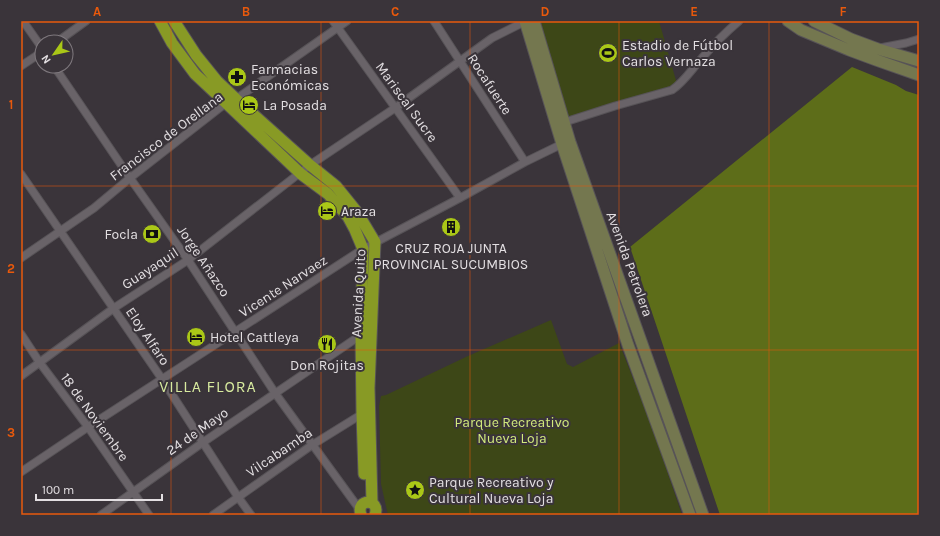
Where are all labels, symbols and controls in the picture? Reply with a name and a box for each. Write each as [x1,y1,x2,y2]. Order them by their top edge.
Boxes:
text: A [93,4,101,19]
text: B [242,4,250,19]
text: C [391,4,399,19]
text: D [541,4,550,19]
text: E [690,4,698,19]
text: F [839,4,847,19]
north arrow [34,34,74,74]
place label: Estadio de Fútbol Carlos Vernaza [622,37,733,70]
sports icon: Estadio de Fútbol Carlos Vernaza [597,42,619,64]
street label: Rocafuerte [464,51,516,118]
text: N [39,52,54,66]
street label: Mariscal Sucre [372,59,441,146]
place label: Farmacias Económicas [251,61,329,94]
pharmacy icon: Farmacias Económicas [226,66,248,88]
street label: Francisco de Orellana [106,88,226,185]
hotel icon: La Posada [238,94,260,116]
text: 1 [9,97,13,112]
place label: La Posada [263,97,327,114]
hotel icon: Araza [316,200,338,222]
place label: Araza [341,203,376,220]
street label: Avenida Petrolera [603,209,656,319]
building icon: CRUZ ROJA JUNTA PROVINCIAL SUCUMBIOS [440,216,462,238]
street label: Jorge Añazco [174,222,234,300]
bank icon: Focla [141,223,163,245]
place label: Focla [105,226,138,243]
place label: CRUZ ROJA JUNTA PROVINCIAL SUCUMBIOS [374,240,528,273]
street label: Guayaquil [119,244,182,293]
street label: Avenida Quito [348,248,369,338]
street label: Vicente Narvaez [236,252,331,321]
text: 2 [7,261,15,276]
street label: Eloy Alfaro [122,304,173,369]
hotel icon: Hotel Cattleya [185,326,207,348]
place label: Hotel Cattleya [210,329,299,346]
restaurant icon: Don Rojitas [316,333,338,355]
place label: Don Rojitas [290,357,364,374]
street label: 18 de Noviembre [57,370,132,465]
district label: VILLA FLORA [159,377,257,396]
street label: 24 de Mayo [163,404,232,459]
park label: Parque Recreativo Nueva Loja [455,414,569,447]
street label: Vilcabamba [243,424,316,481]
text: 3 [7,425,15,440]
place label: Parque Recreativo y Cultural Nueva Loja [429,474,554,507]
scale bar [36,476,162,502]
place icon: Parque Recreativo y Cultural Nueva Loja [404,479,426,501]
text: 100 m [42,483,74,497]

